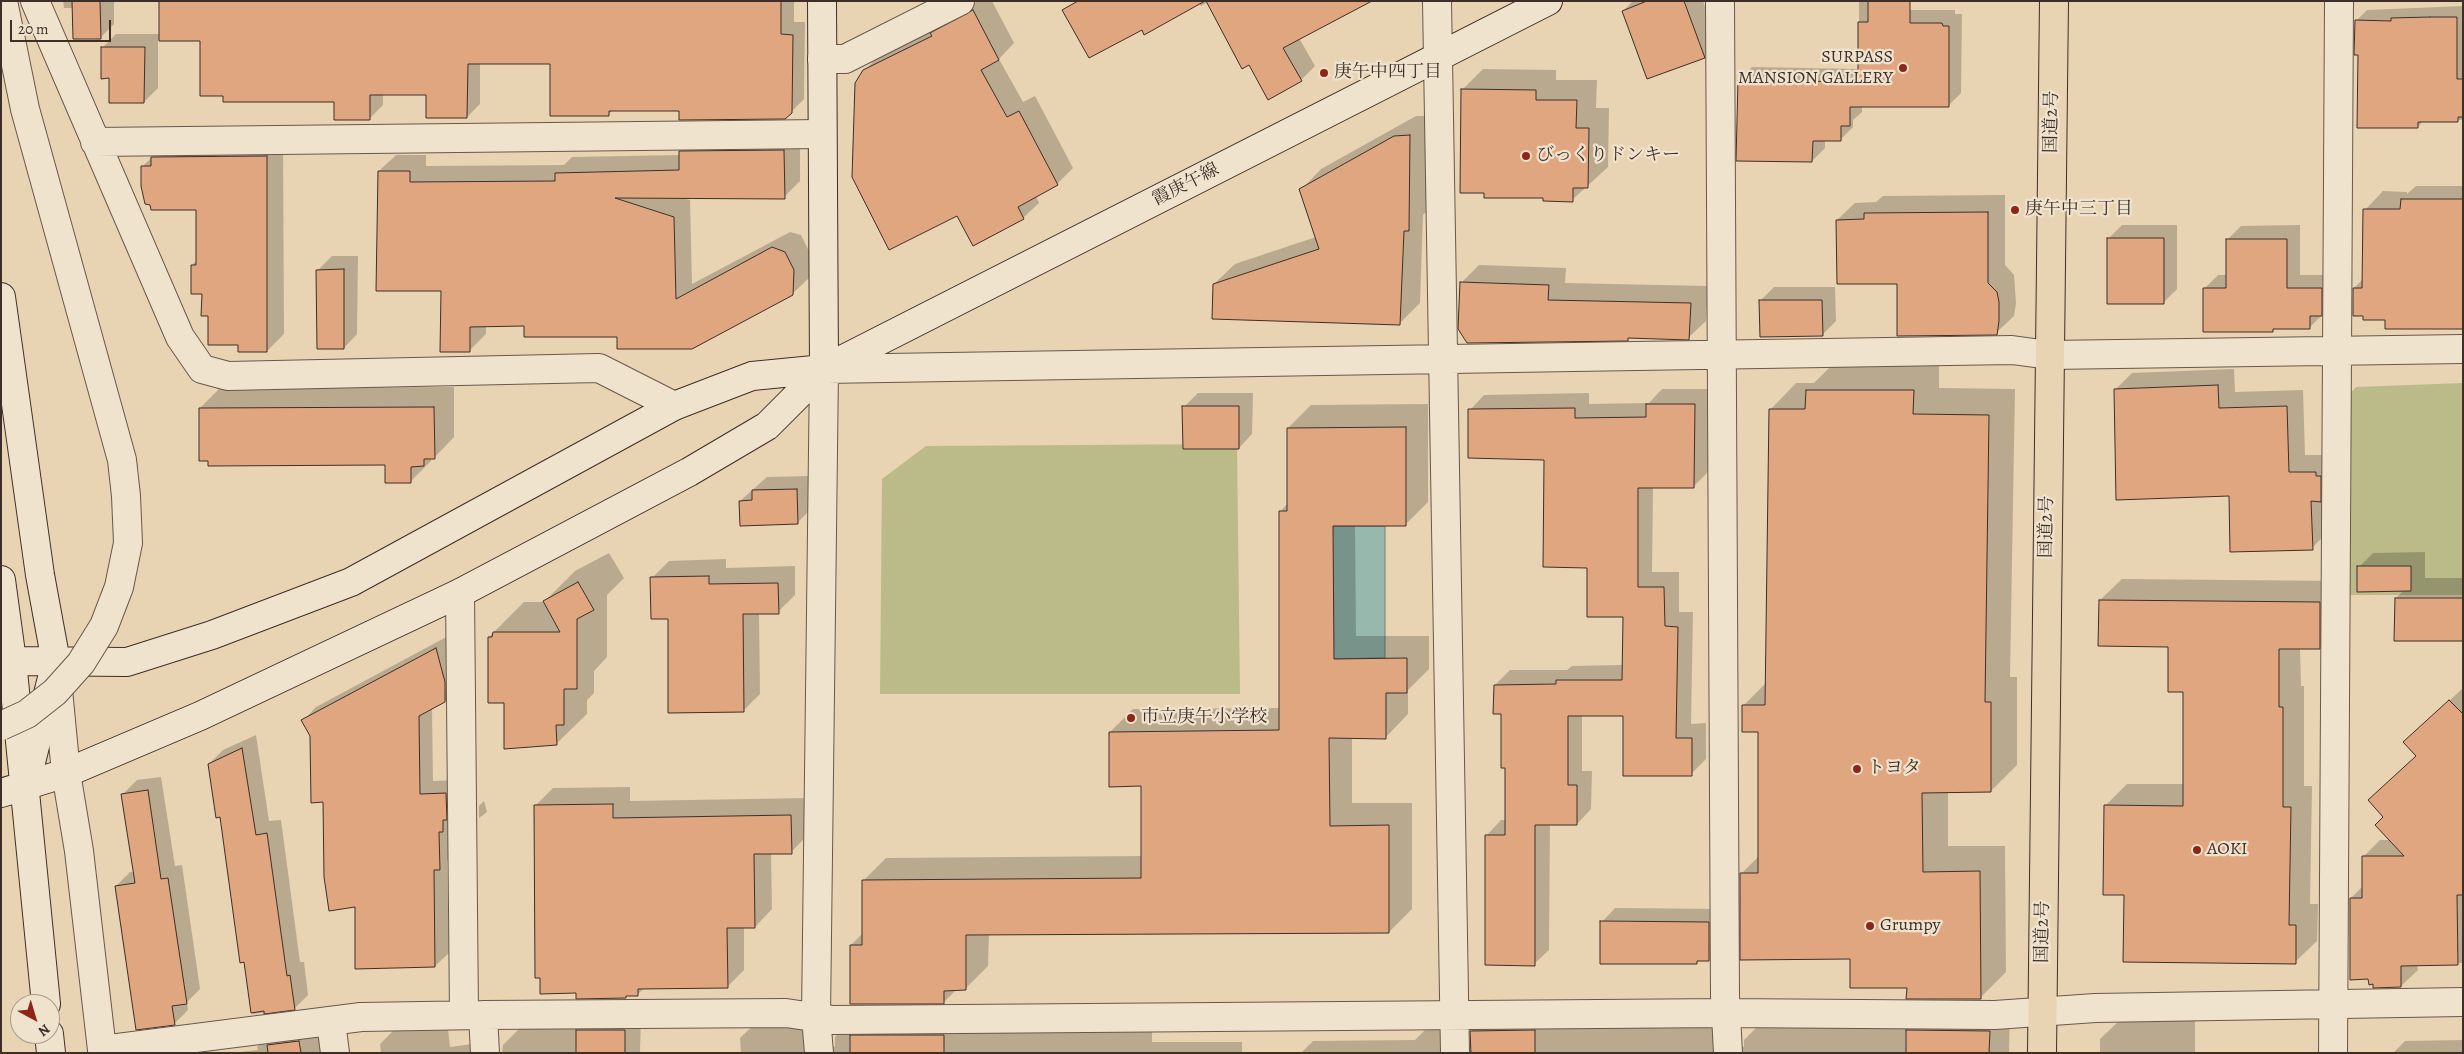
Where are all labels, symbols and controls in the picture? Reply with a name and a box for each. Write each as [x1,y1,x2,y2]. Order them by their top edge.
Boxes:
scale bar [12,10,114,42]
text: 20 m [18,19,49,39]
place label: SURPASS MANSION GALLERY [1738,47,1893,90]
place label: 庚午中四丁目 [1334,62,1442,84]
marker: SURPASS MANSION GALLERY [1897,62,1909,74]
marker: 庚午中四丁目 [1318,67,1330,79]
street label: 国道2号 [2041,91,2063,153]
place label: びっくりドンキー [1536,145,1680,167]
marker: びっくりドンキー [1520,150,1532,162]
street label: 霞庚午線 [1149,159,1223,211]
place label: 庚午中三丁目 [2025,199,2133,221]
marker: 庚午中三丁目 [2009,204,2021,216]
street label: 国道2号 [2036,496,2058,558]
place label: 市立庚午小学校 [1141,707,1267,729]
marker: 市立庚午小学校 [1125,712,1137,724]
place label: トヨタ [1867,758,1921,780]
marker: トヨタ [1851,763,1863,775]
place label: AOKI [2207,839,2248,861]
marker: AOKI [2191,844,2203,856]
street label: 国道2号 [2032,901,2054,963]
place label: Grumpy [1880,915,1940,937]
marker: Grumpy [1864,920,1876,932]
north arrow [10,994,60,1044]
text: N [34,1020,54,1041]

